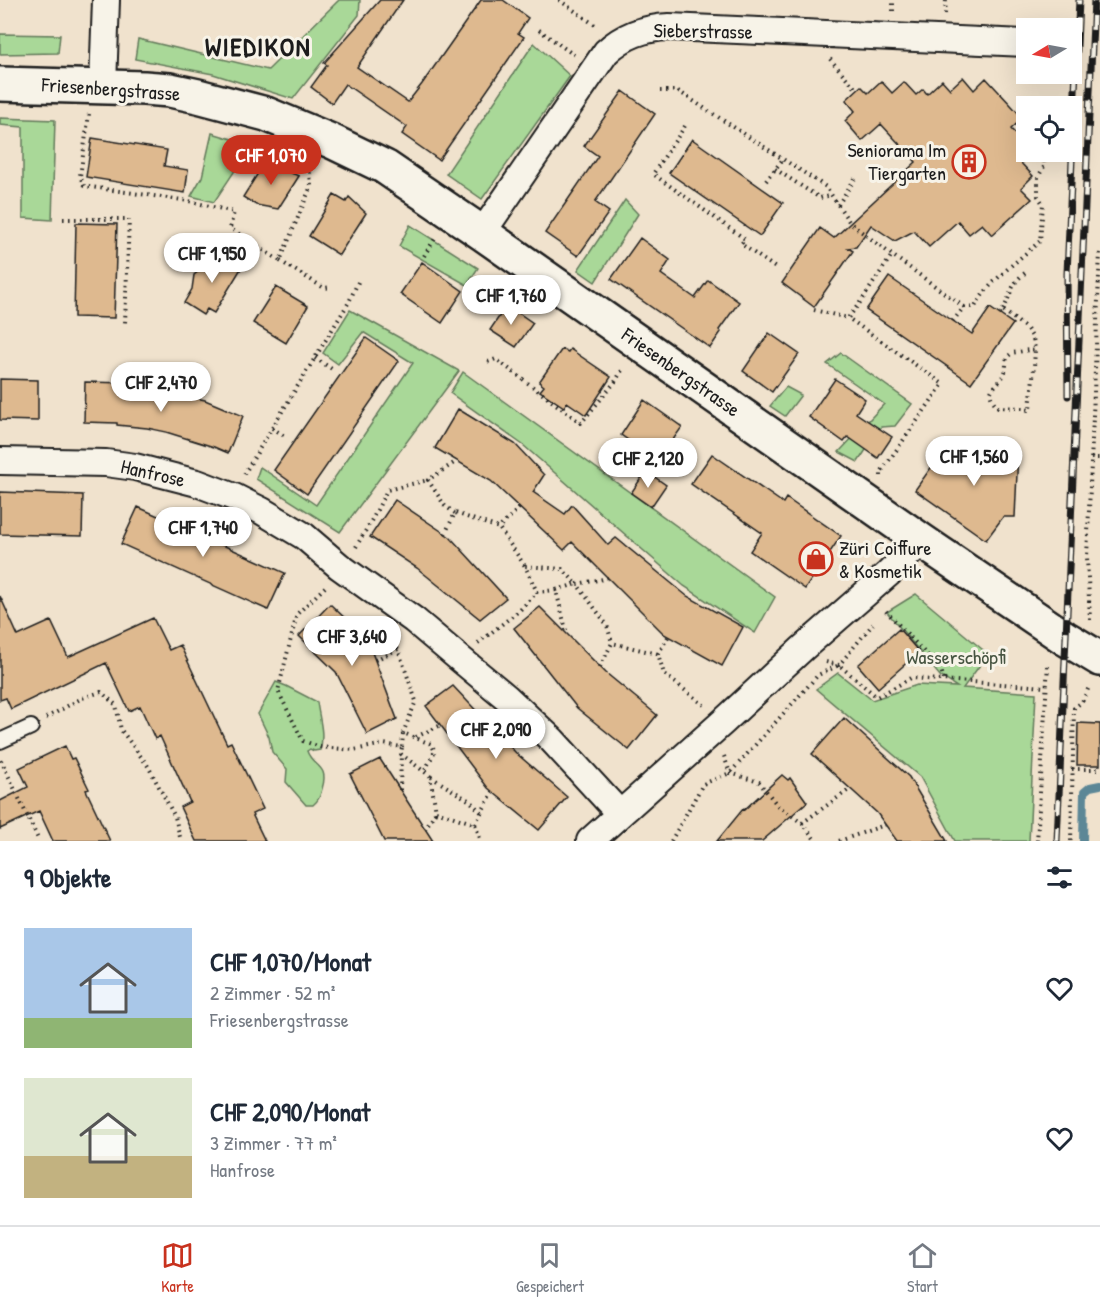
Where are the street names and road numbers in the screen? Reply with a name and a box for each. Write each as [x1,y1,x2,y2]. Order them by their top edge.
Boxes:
street label: Sieberstrasse [653,16,753,45]
street label: Friesenbergstrasse [40,70,181,107]
street label: Friesenbergstrasse [616,320,746,422]
street label: Hanfrose [118,452,188,493]

